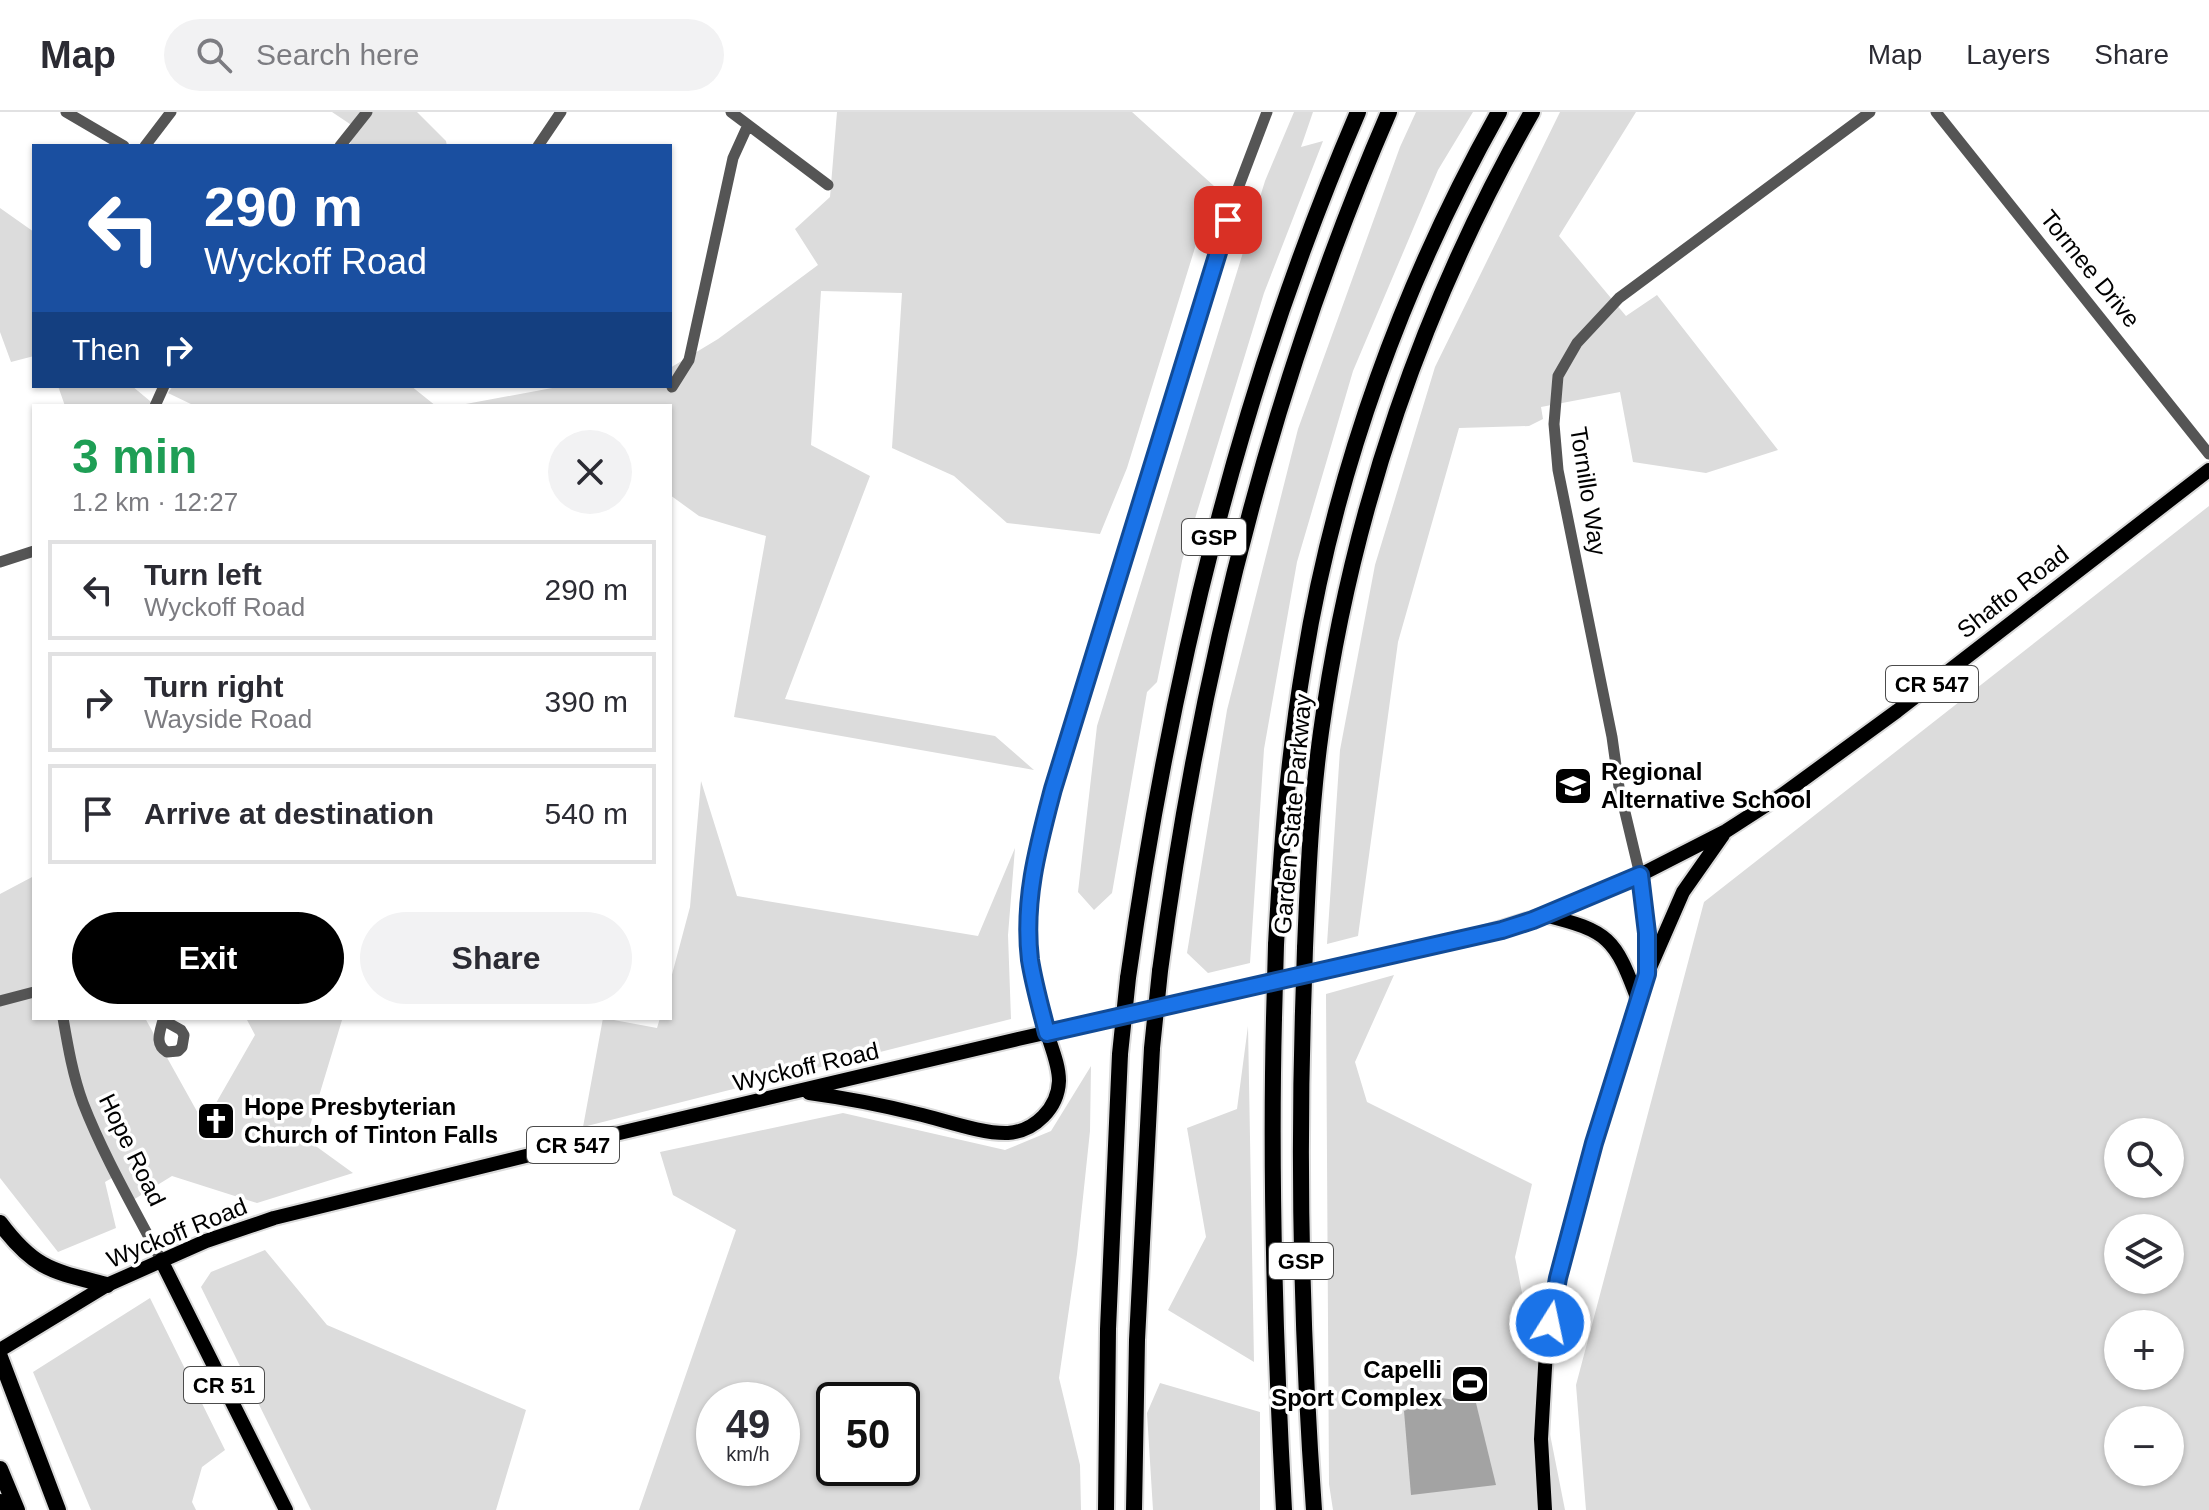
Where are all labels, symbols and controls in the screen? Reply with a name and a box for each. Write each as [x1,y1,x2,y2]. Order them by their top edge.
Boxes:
search box [164,19,724,91]
icon: search [192,33,236,77]
text: Map [40,34,116,76]
text: Search here [256,38,419,71]
text: Map [1868,39,1922,70]
text: Layers [1966,39,2050,70]
text: Share [2094,39,2169,70]
text: 290 m [204,175,363,238]
icon: left [72,176,176,280]
pin [1194,186,1262,254]
icon: arrive [1206,198,1250,242]
street label: Tormee Drive [2035,205,2146,333]
text: Wyckoff Road [204,241,427,282]
icon: right [156,328,200,372]
text: Then [72,333,140,366]
street label: Tornillo Way [1565,425,1612,557]
text: 3 min [72,430,197,483]
button: close [548,430,632,514]
text: 1.2 km · 12:27 [72,487,238,517]
road number: GSP [1182,519,1246,555]
street label: Shafto Road [1952,540,2074,643]
text: Turn left [144,558,262,591]
icon: left [76,568,120,612]
text: 290 m [545,573,628,606]
text: Wyckoff Road [144,592,305,622]
road number: CR 547 [1886,666,1978,702]
text: Turn right [144,670,283,703]
icon: right [76,680,120,724]
text: 390 m [545,685,628,718]
street label: Garden State Parkway [1269,693,1316,935]
text: Wayside Road [144,704,312,734]
place label: Regional Alternative School [1601,758,1812,813]
school or university icon: Regional Alternative School [1552,765,1594,807]
icon: arrive [76,792,120,836]
text: Arrive at destination [144,797,434,830]
text: 540 m [545,797,628,830]
button: Exit [72,912,344,1004]
button: Share [360,912,632,1004]
street label: Wyckoff Road [730,1037,881,1096]
street label: Hope Road [94,1089,171,1210]
place label: Hope Presbyterian Church of Tinton Falls [244,1093,498,1148]
church icon: Hope Presbyterian Church of Tinton Falls [195,1100,237,1142]
map controls [2104,1118,2184,1486]
button: search [2104,1118,2184,1198]
road number: CR 547 [527,1127,619,1163]
street label: Wyckoff Road [103,1192,251,1273]
button: layers [2104,1214,2184,1294]
road number: GSP [1269,1243,1333,1279]
position arrow [1508,1281,1592,1365]
button: + [2104,1310,2184,1390]
place label: Capelli Sport Complex [1271,1356,1443,1411]
sports icon: Capelli Sport Complex [1449,1363,1491,1405]
road number: CR 51 [184,1367,264,1403]
speed limit sign: 50 [816,1382,920,1486]
text: 49 [726,1402,770,1446]
button: − [2104,1406,2184,1486]
text: km/h [726,1443,770,1465]

